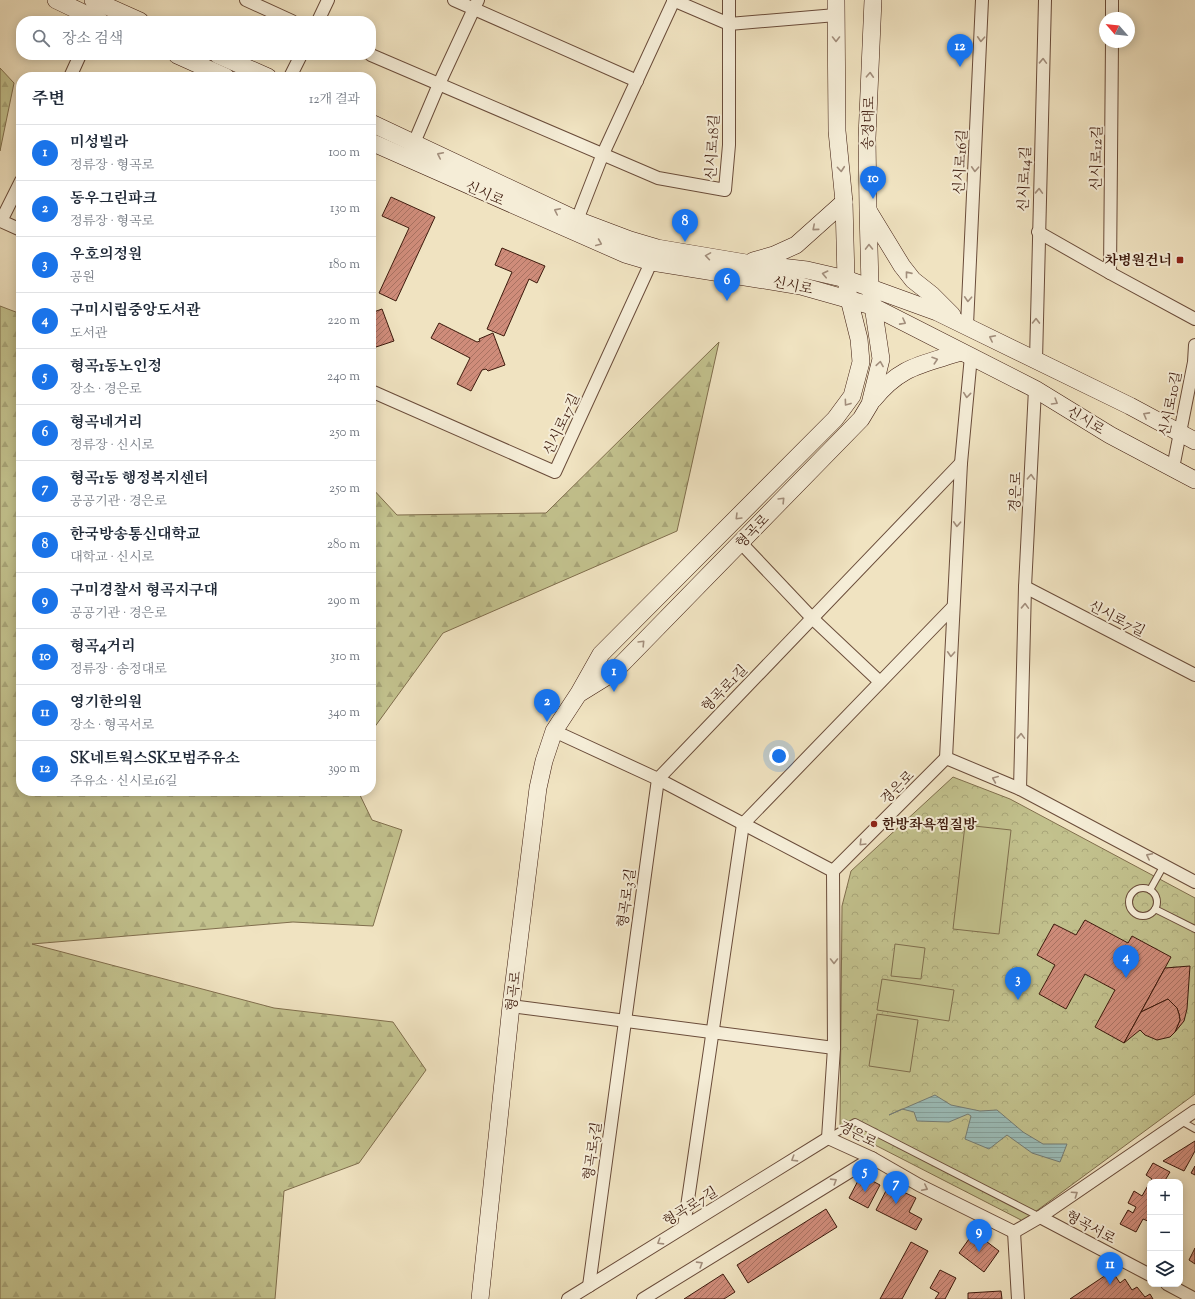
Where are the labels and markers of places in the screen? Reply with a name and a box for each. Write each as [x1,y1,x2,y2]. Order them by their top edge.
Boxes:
pin: 12 [947,34,973,67]
pin: 10 [860,166,886,199]
pin: 8 [672,209,698,242]
place label: 차병원건너 [1104,252,1172,272]
marker: 차병원건너 [1175,255,1185,265]
pin: 6 [714,268,740,301]
pin: 1 [601,659,627,692]
pin: 2 [534,689,560,722]
place label: 한방좌욕찜질방 [882,816,977,836]
marker: 한방좌욕찜질방 [869,819,879,829]
pin: 4 [1113,945,1139,978]
pin: 3 [1005,967,1031,1000]
pin: 5 [852,1159,878,1192]
pin: 7 [883,1171,909,1204]
pin: 9 [966,1219,992,1252]
pin: 11 [1097,1252,1123,1285]

